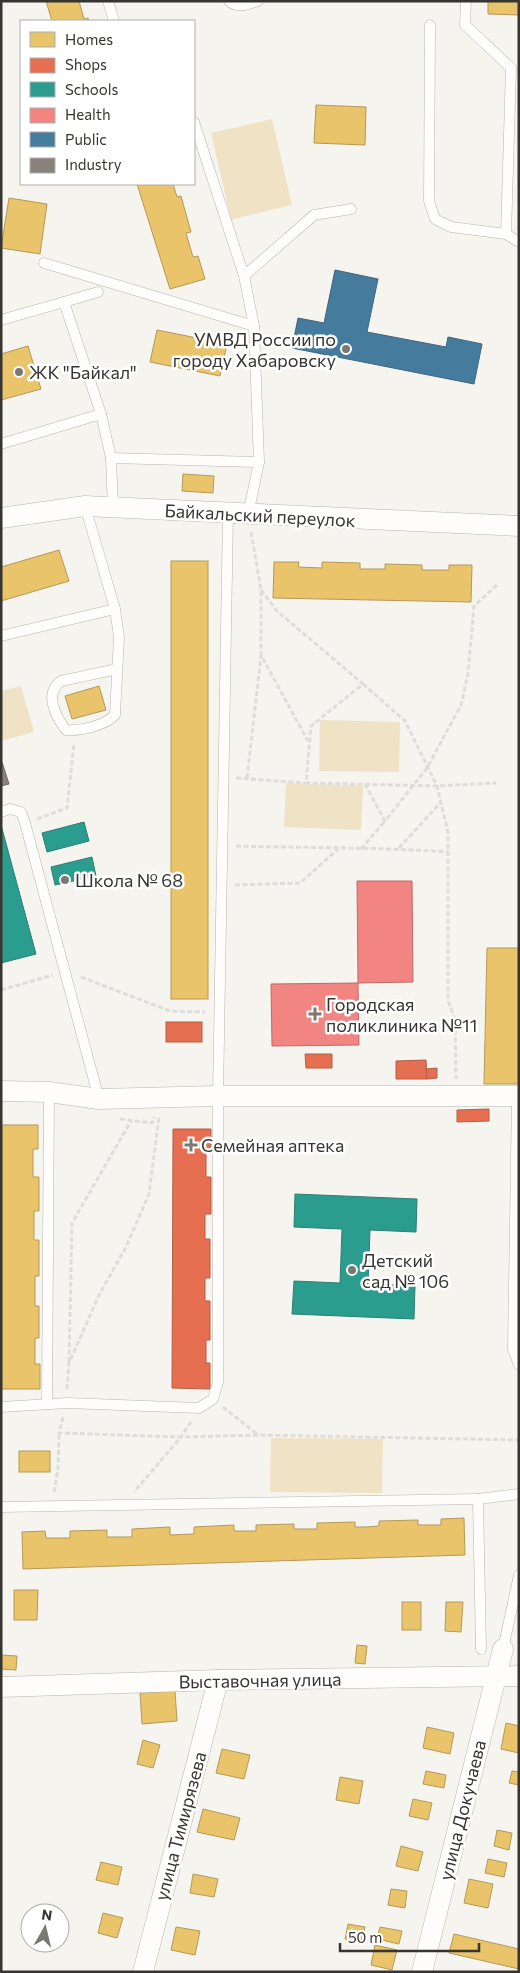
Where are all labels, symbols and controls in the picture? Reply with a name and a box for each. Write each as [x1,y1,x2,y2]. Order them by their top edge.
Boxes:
legend [20,20,195,185]
text: Homes [65,30,113,48]
text: Shops [65,55,107,73]
text: Schools [65,80,119,98]
text: Health [65,105,111,123]
text: Public [65,130,107,148]
text: Industry [65,155,122,173]
place label: УМВД России по городу Хабаровску [173,328,336,371]
marker: УМВД России по городу Хабаровску [340,343,352,355]
place label: ЖК "Байкал" [29,361,137,383]
marker: ЖК "Байкал" [13,366,25,378]
street label: Байкальский переулок [164,499,356,531]
place label: Школа № 68 [75,869,183,891]
marker: Школа № 68 [59,874,71,886]
place label: Городская поликлиника №11 [326,993,477,1036]
marker: Городская поликлиника №11 [308,1007,322,1021]
place label: Семейная аптека [201,1134,344,1156]
marker: Семейная аптека [185,1139,197,1151]
place label: Детский сад № 106 [362,1249,449,1292]
marker: Детский сад № 106 [346,1264,358,1276]
street label: Выставочная улица [178,1668,342,1692]
street label: улица Докучаева [434,1738,490,1882]
street label: улица Тимирязева [150,1749,210,1903]
north arrow [20,1903,70,1953]
text: N [40,1905,53,1924]
scale bar [340,1920,479,1952]
text: 50 m [348,1928,382,1946]

